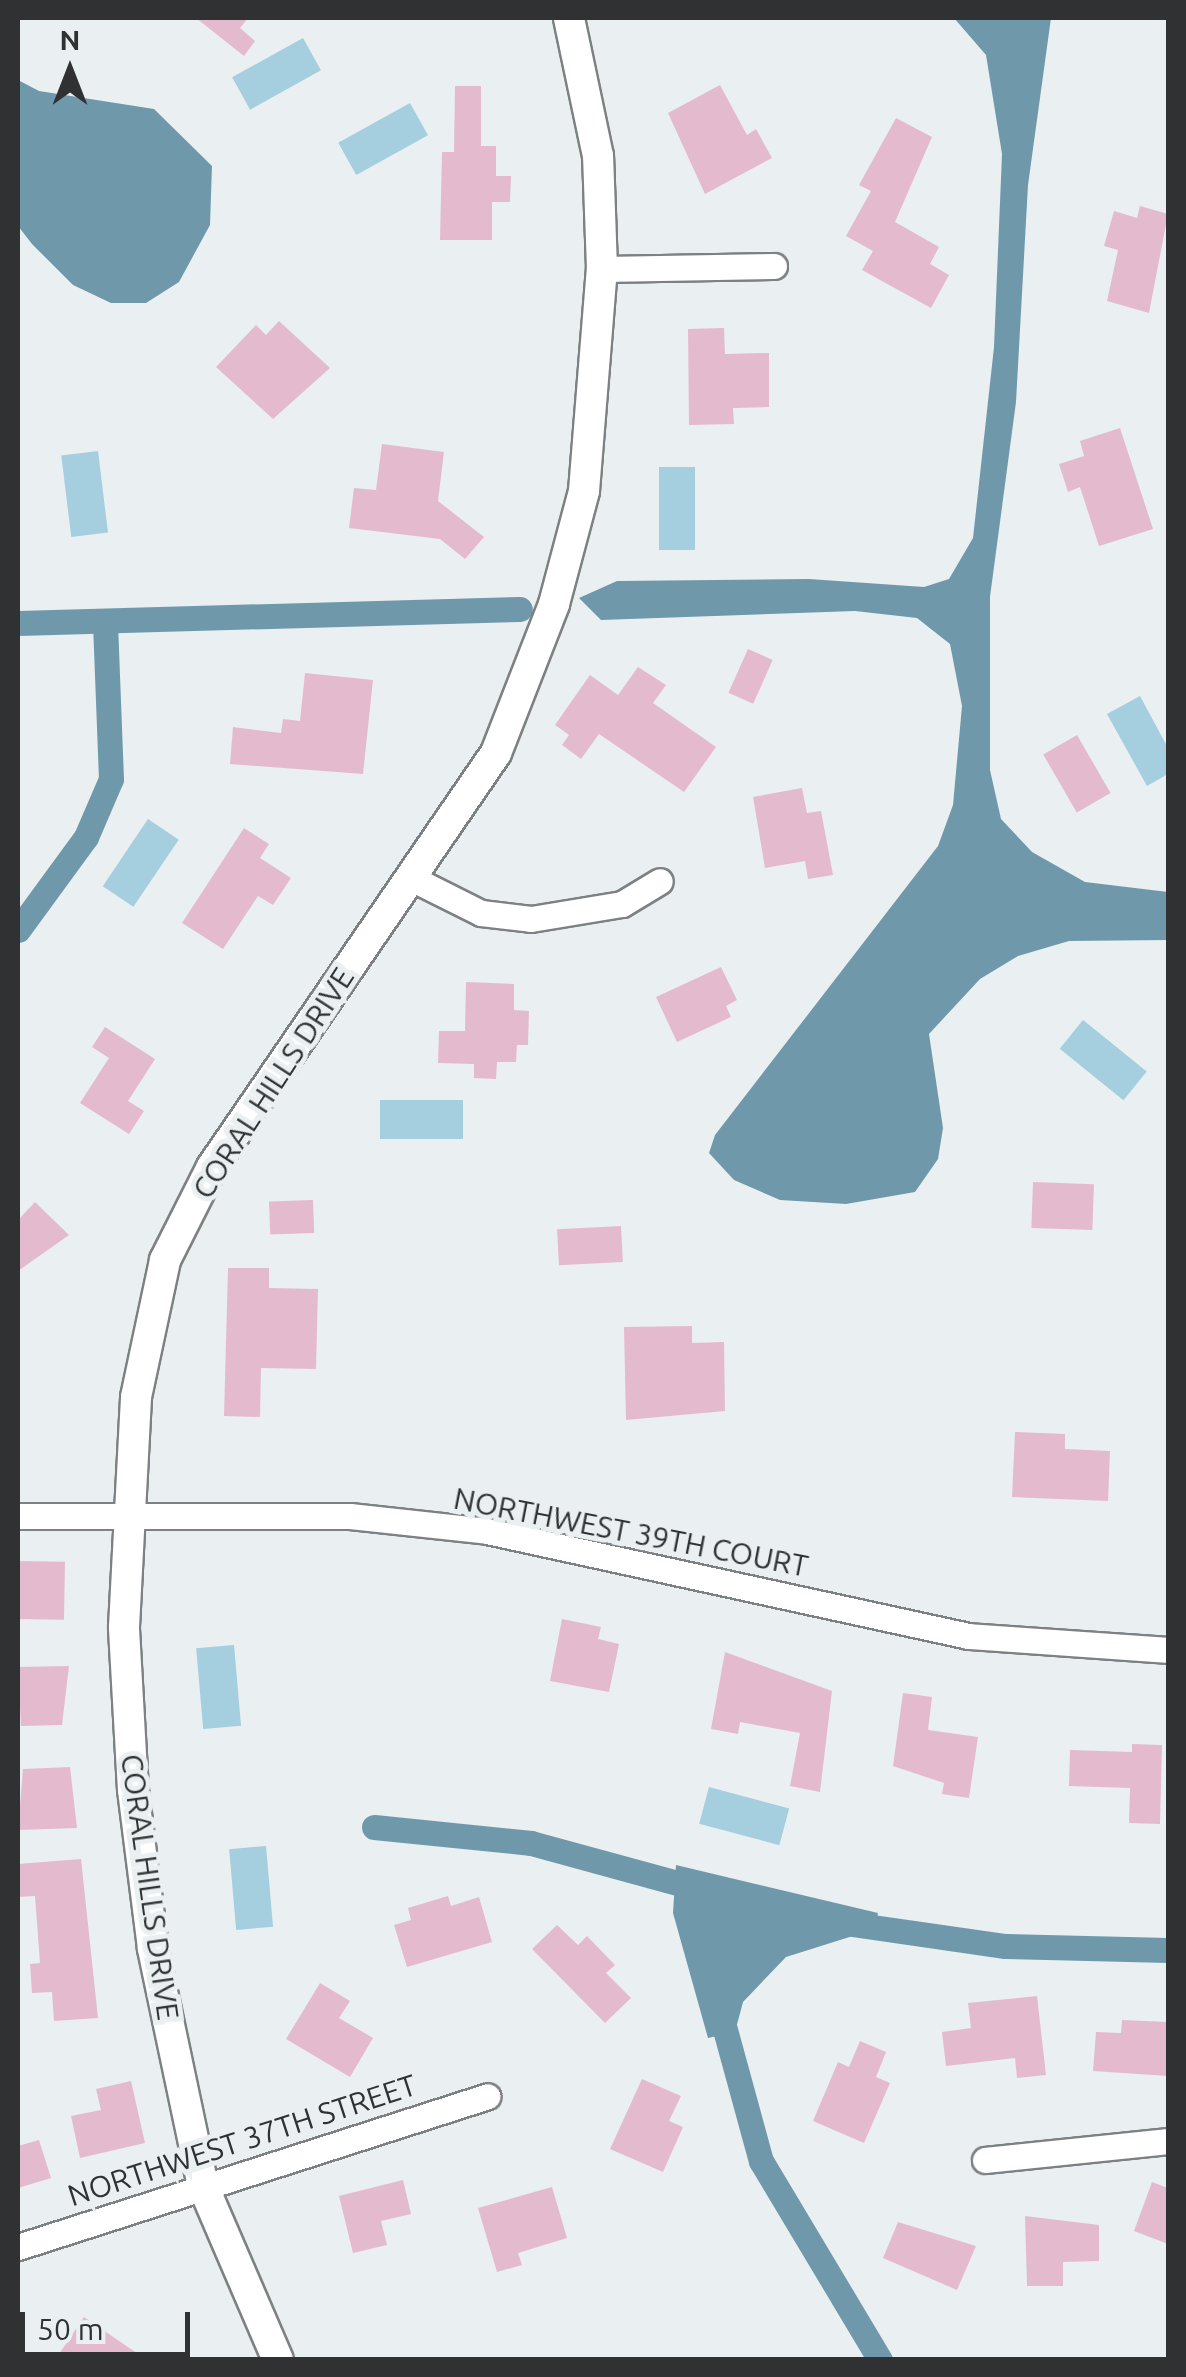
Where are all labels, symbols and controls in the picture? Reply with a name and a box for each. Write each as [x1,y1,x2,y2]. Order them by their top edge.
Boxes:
north arrow [20,20,120,120]
text: N [60,24,80,55]
street label: CORAL HILLS DRIVE [185,961,361,1205]
street label: NORTHWEST 39TH COURT [451,1480,811,1584]
street label: CORAL HILLS DRIVE [114,1752,186,2022]
street label: NORTHWEST 37TH STREET [63,2067,421,2213]
scale bar [25,2292,195,2354]
text: 50 m [37,2312,104,2346]

